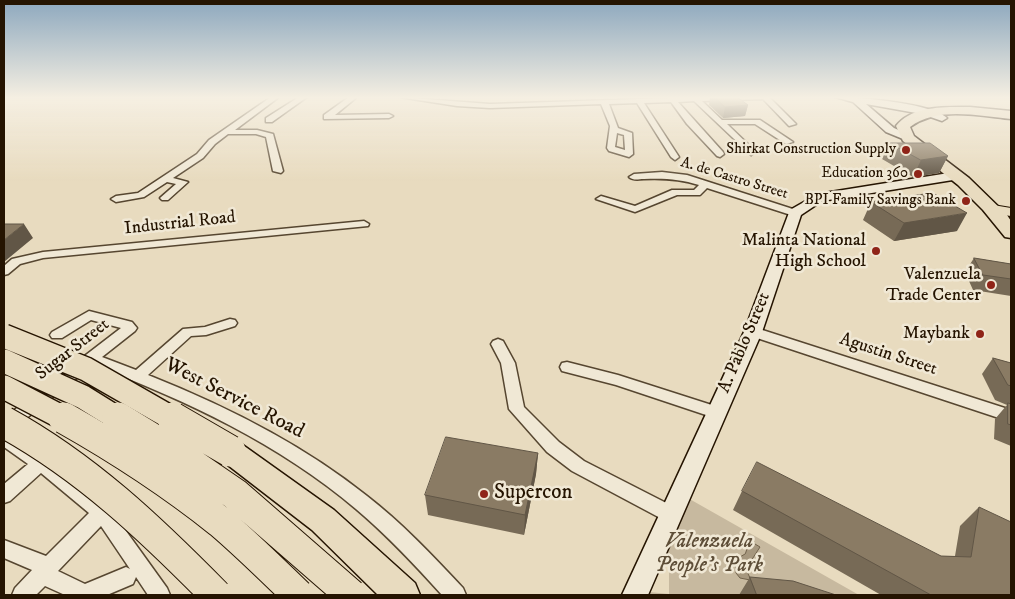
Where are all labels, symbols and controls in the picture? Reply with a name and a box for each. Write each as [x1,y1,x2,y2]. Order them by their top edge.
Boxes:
place label: Shirkat Construction Supply [726,141,896,159]
marker: Shirkat Construction Supply [900,144,912,156]
street label: A. de Castro Street [678,154,790,204]
place label: Education 360 [821,165,908,183]
marker: Education 360 [912,168,924,180]
place label: BPI Family Savings Bank [804,192,956,210]
marker: BPI Family Savings Bank [960,195,972,207]
street label: Industrial Road [123,207,237,241]
place label: Malinta National High School [742,230,866,272]
marker: Malinta National High School [870,245,882,257]
place label: Valenzuela Trade Center [886,264,981,306]
marker: Valenzuela Trade Center [985,279,997,291]
street label: A. Pablo Street [714,290,776,396]
street label: Sugar Street [32,315,114,385]
place label: Maybank [903,323,970,345]
marker: Maybank [974,328,986,340]
street label: Agustin Street [837,329,939,381]
street label: West Service Road [160,353,308,445]
place label: Supercon [494,481,572,507]
marker: Supercon [478,488,490,500]
park label: Valenzuela People's Park [655,530,763,580]

